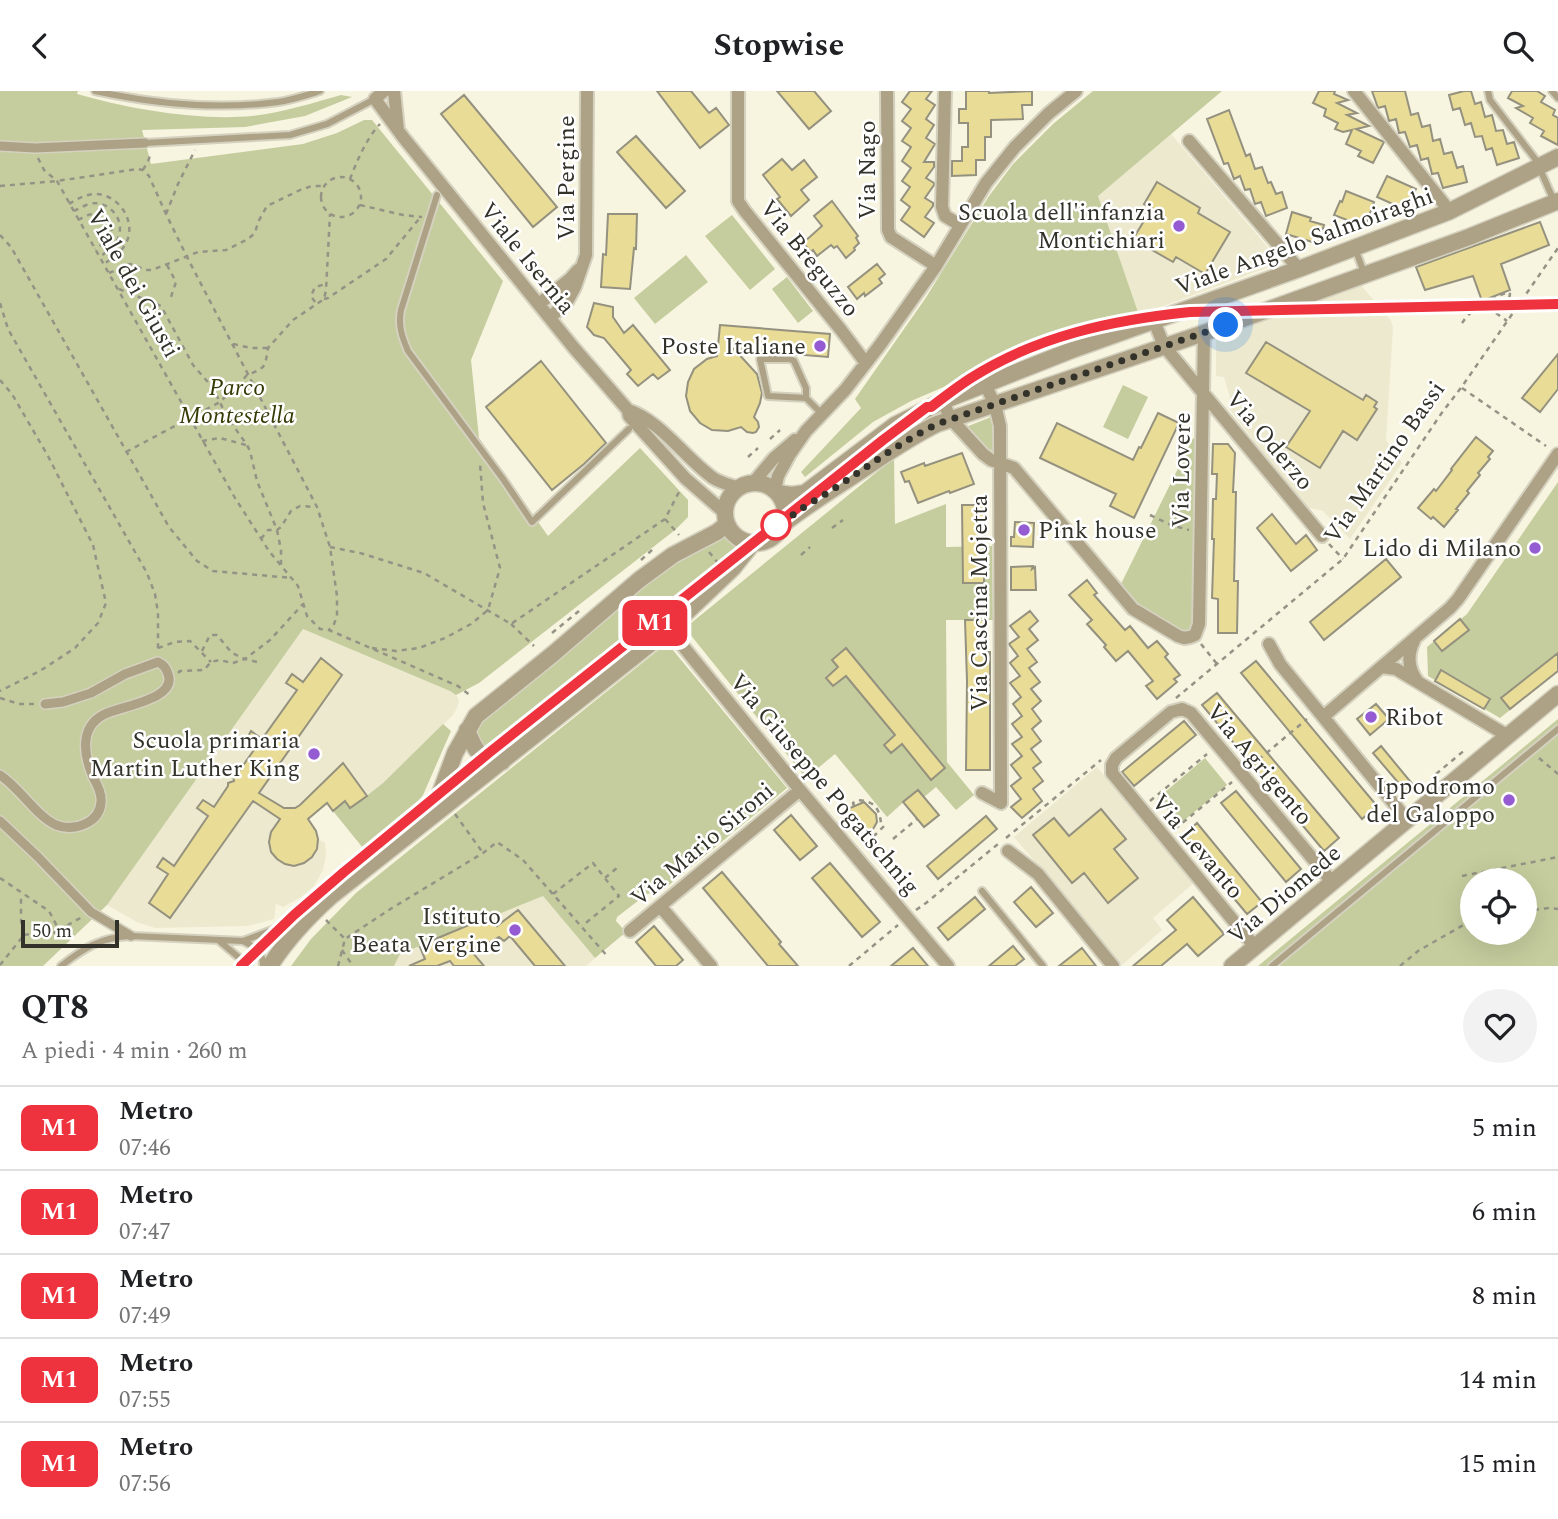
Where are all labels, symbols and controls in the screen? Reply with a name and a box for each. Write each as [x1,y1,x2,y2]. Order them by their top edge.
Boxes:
text: Stopwise [714,21,844,70]
icon: back [21,27,59,65]
icon: search [1499,27,1537,65]
street label: Via Pergine [549,115,585,241]
street label: Via Nago [850,120,886,220]
street label: Viale Angelo Salmoiraghi [1170,178,1439,305]
street label: Via Breguzzo [750,192,868,325]
street label: Viale Isernia [471,195,584,323]
place label: Scuola dell'infanzia Montichiari [958,195,1165,259]
street label: Viale dei Giusti [77,202,189,365]
marker: Scuola dell'infanzia Montichiari [1171,218,1187,234]
your location [1208,307,1243,342]
place label: Poste Italiane [661,329,806,365]
marker: Poste Italiane [812,338,828,354]
park label: Parco Montestella [179,370,295,434]
street label: Via Martino Bassi [1315,374,1455,551]
street label: Via Oderzo [1216,383,1322,499]
street label: Via Lovere [1163,412,1201,528]
street label: Via Cascina Mojetta [962,494,998,711]
unlabelled marker [761,510,791,540]
place label: Pink house [1038,513,1157,549]
marker: Pink house [1016,522,1032,538]
place label: Lido di Milano [1363,531,1521,567]
marker: Lido di Milano [1527,540,1543,556]
line badge: M1 [624,600,686,646]
text: M1 [636,605,674,641]
street label: Via Giuseppe Pogatschnig [720,666,928,904]
street label: Via Agrigento [1197,695,1321,834]
place label: Ribot [1385,700,1443,736]
marker: Ribot [1363,709,1379,725]
place label: Scuola primaria Martin Luther King [90,723,300,787]
marker: Scuola primaria Martin Luther King [306,746,322,762]
place label: Ippodromo del Galoppo [1367,769,1495,833]
street label: Via Mario Sironi [623,774,782,916]
street label: Via Levanto [1142,786,1252,907]
marker: Ippodromo del Galoppo [1501,792,1517,808]
street label: Via Diomede [1220,836,1350,953]
map controls [1460,868,1537,945]
button: locate [1460,868,1537,945]
place label: Istituto Beata Vergine [351,899,501,963]
scale bar [21,917,119,949]
text: 50 m [32,917,72,946]
marker: Istituto Beata Vergine [507,922,523,938]
text: QT8 [21,983,89,1033]
button: heart [1463,989,1537,1063]
text: A piedi · 4 min · 260 m [21,1034,247,1069]
text: Metro [119,1091,193,1131]
text: 5 min [1472,1108,1537,1148]
text: M1 [41,1110,78,1146]
text: 07:46 [119,1131,171,1166]
text: Metro [119,1175,193,1215]
text: 6 min [1472,1192,1537,1232]
text: M1 [41,1194,78,1230]
text: 07:47 [119,1215,171,1250]
text: Metro [119,1259,193,1299]
text: 8 min [1472,1276,1537,1316]
text: M1 [41,1278,78,1314]
text: 07:49 [119,1299,171,1334]
text: Metro [119,1343,193,1383]
text: 14 min [1459,1360,1537,1400]
text: M1 [41,1362,78,1398]
text: 07:55 [119,1383,171,1418]
text: Metro [119,1427,193,1467]
text: 15 min [1459,1444,1537,1484]
text: M1 [41,1446,78,1482]
text: 07:56 [119,1467,171,1502]

